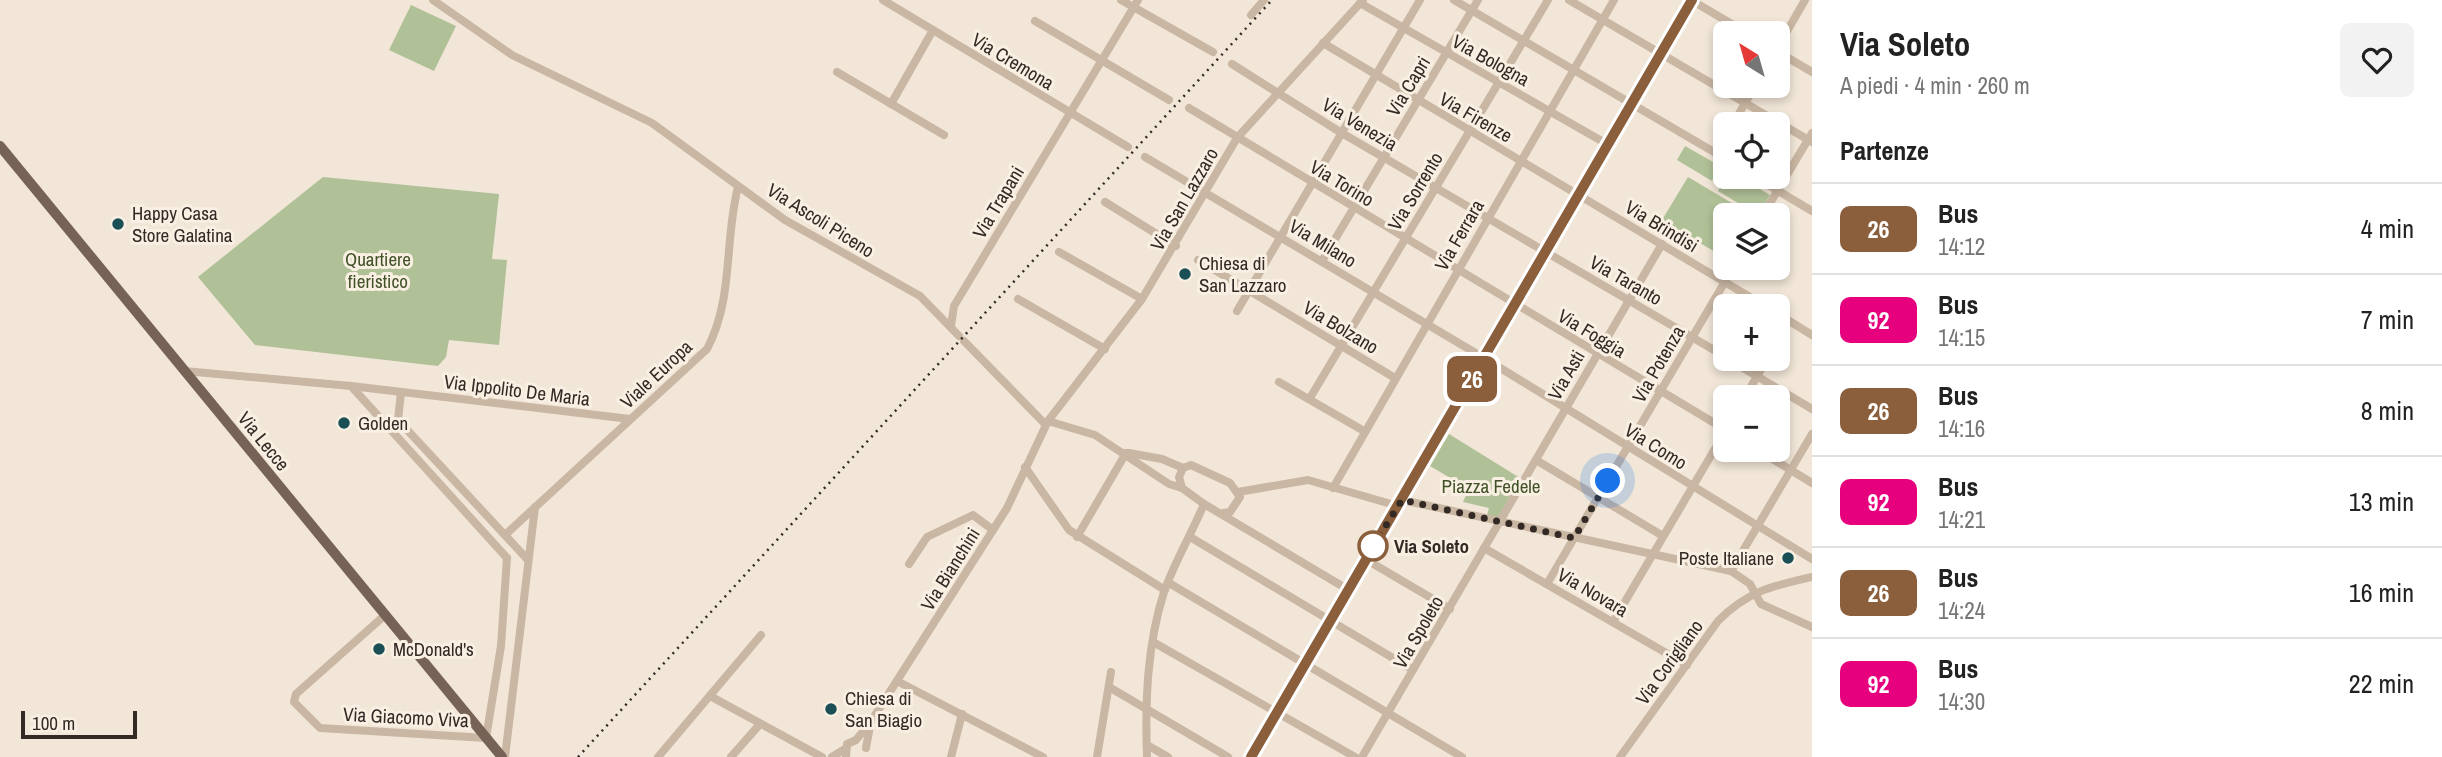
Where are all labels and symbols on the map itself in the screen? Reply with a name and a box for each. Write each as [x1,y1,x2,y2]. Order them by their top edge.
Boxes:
north arrow [1713,21,1790,98]
street label: Via Cremona [967,26,1059,96]
street label: Via Bologna [1448,28,1535,92]
street label: Via Capri [1380,51,1436,121]
street label: Via Firenze [1435,86,1517,148]
street label: Via Venezia [1317,91,1403,157]
street label: Via San Lazzaro [1144,143,1224,255]
street label: Via Sorrento [1381,147,1449,235]
street label: Via Torino [1305,154,1379,212]
street label: Via Trapani [966,161,1030,243]
street label: Via Ascoli Piceno [762,177,880,263]
street label: Via Brindisi [1621,194,1703,258]
street label: Via Ferrara [1428,195,1490,275]
place label: Happy Casa Store Galatina [132,200,233,248]
street label: Via Milano [1284,213,1362,273]
marker: Happy Casa Store Galatina [110,216,126,232]
park label: Quartiere fieristico [345,246,411,294]
street label: Via Taranto [1585,249,1667,311]
place label: Chiesa di San Lazzaro [1199,250,1286,298]
marker: Chiesa di San Lazzaro [1177,266,1193,282]
street label: Via Bolzano [1298,294,1384,360]
street label: Via Foggia [1553,302,1631,364]
street label: Via Potenza [1626,321,1691,407]
street label: Viale Europa [614,334,698,414]
street label: Via Asti [1541,345,1591,405]
line badge: 26 [1440,356,1504,402]
street label: Via Ippolito De Maria [442,368,592,412]
street label: Via Lecce [232,406,296,476]
place label: Golden [358,410,408,436]
marker: Golden [336,415,352,431]
street label: Via Como [1620,417,1692,475]
your location [1590,463,1625,498]
park label: Piazza Fedele [1442,473,1540,499]
street label: Via Bianchini [914,523,986,615]
marker: Via Soleto [1358,531,1388,561]
place label: Via Soleto [1394,533,1469,559]
place label: Poste Italiane [1679,545,1774,571]
marker: Poste Italiane [1780,550,1796,566]
street label: Via Novara [1553,561,1633,623]
street label: Via Spoleto [1387,591,1449,673]
street label: Via Corigliano [1629,614,1709,710]
place label: McDonald's [393,636,474,662]
marker: McDonald's [371,641,387,657]
place label: Chiesa di San Biagio [845,685,922,733]
street label: Via Giacomo Viva [342,701,470,733]
marker: Chiesa di San Biagio [823,701,839,717]
scale bar [21,708,136,740]

